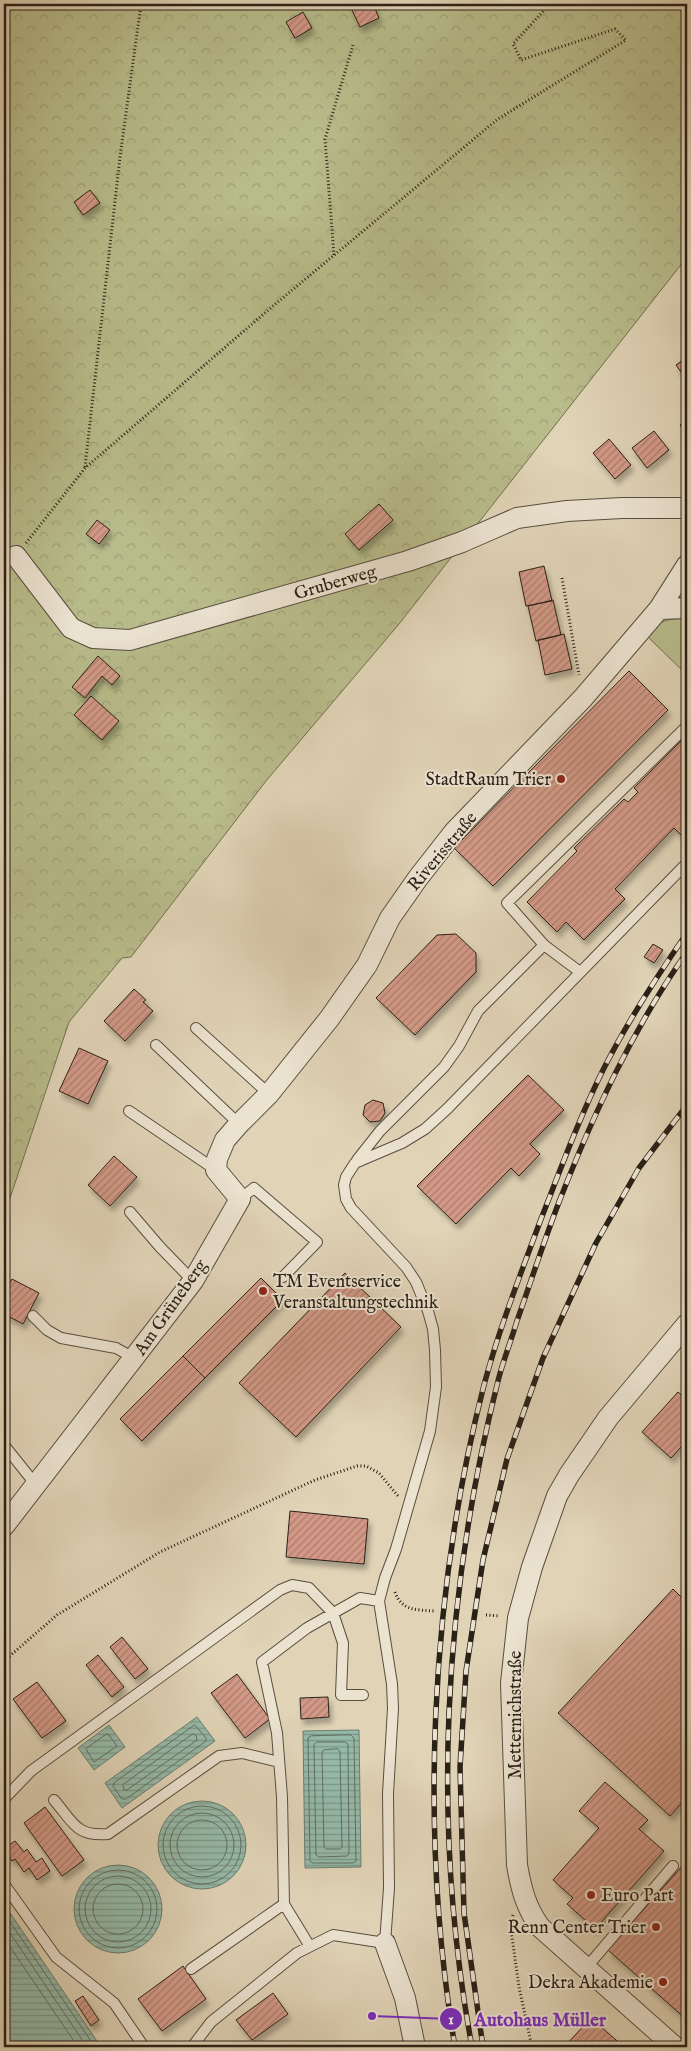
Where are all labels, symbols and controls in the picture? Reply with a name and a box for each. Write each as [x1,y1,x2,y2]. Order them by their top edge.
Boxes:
street label: Gruberweg [292,561,379,606]
place label: StadtRaum Trier [426,769,551,792]
marker: StadtRaum Trier [555,773,567,785]
street label: Riverisstraße [403,808,483,896]
street label: Am Grüneberg [129,1255,213,1361]
place label: TM Eventservice Veranstaltungstechnik [272,1271,439,1315]
marker: TM Eventservice Veranstaltungstechnik [257,1285,269,1297]
street label: Metternichstraße [505,1651,528,1779]
place label: Euro Part [601,1885,674,1908]
marker: Euro Part [585,1889,597,1901]
place label: Renn Center Trier [507,1917,646,1940]
marker: Renn Center Trier [650,1921,662,1933]
place label: Dekra Akademie [528,1972,653,1995]
marker: Dekra Akademie [657,1976,669,1988]
callout: Autohaus Müller [439,2002,616,2036]
text: Autohaus Müller [473,2009,607,2033]
text: 1 [448,2010,454,2029]

